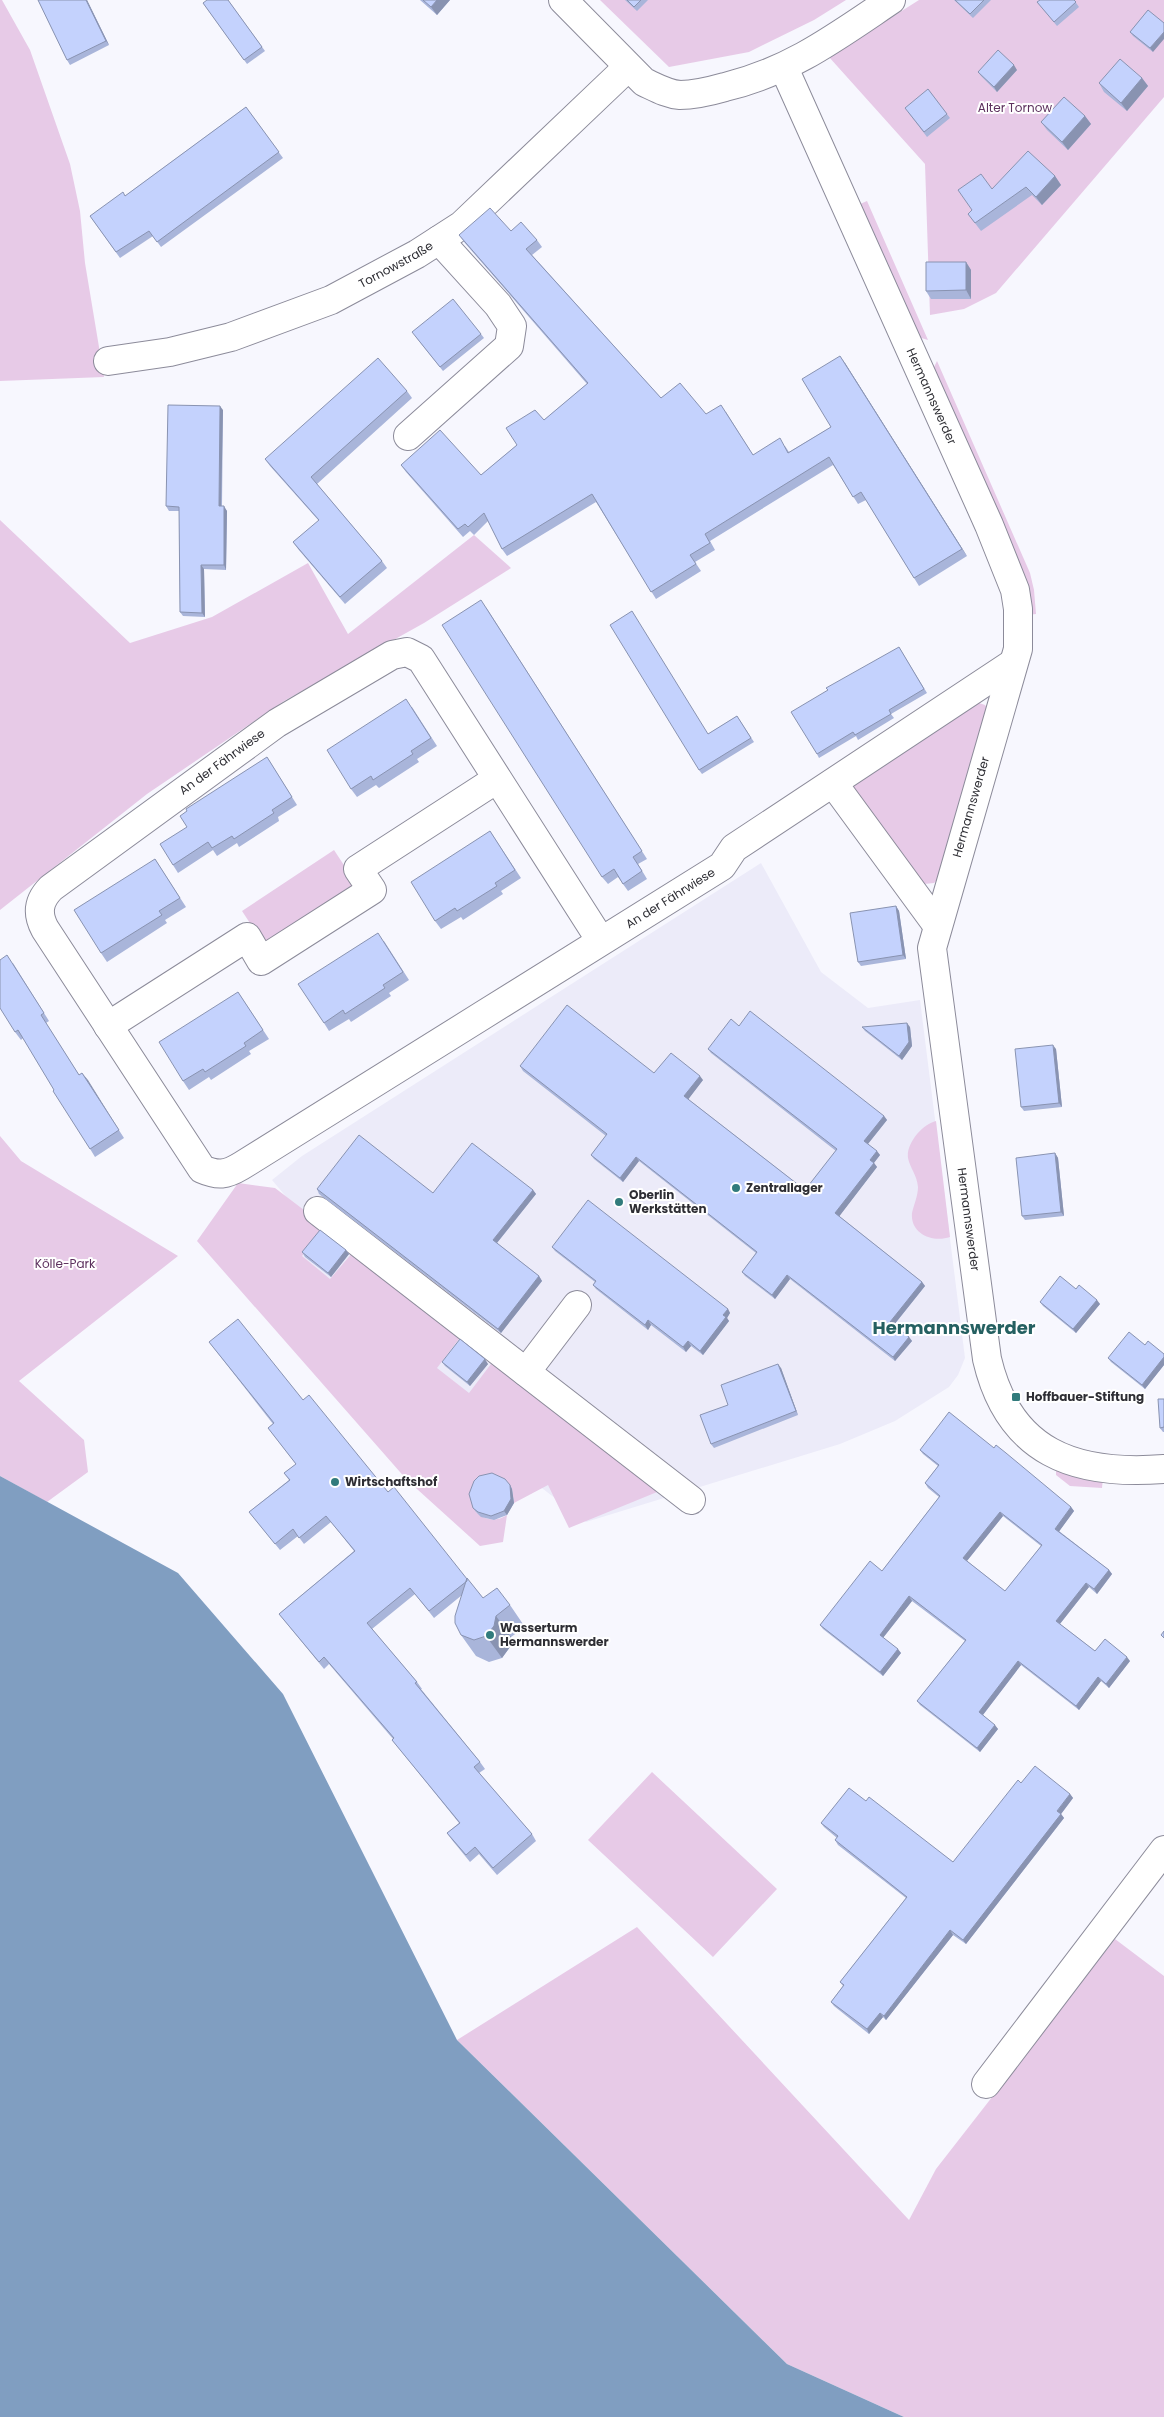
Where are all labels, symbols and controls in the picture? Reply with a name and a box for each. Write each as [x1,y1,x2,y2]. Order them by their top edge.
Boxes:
park label: Alter Tornow [978,99,1052,116]
street label: Tornowstraße [355,237,436,292]
street label: Hermannswerder [903,345,961,448]
street label: An der Fährwiese [175,725,268,799]
street label: Hermannswerder [948,754,993,859]
street label: An der Fährwiese [622,863,718,932]
street label: Hermannswerder [953,1166,984,1273]
place label: Zentrallager [746,1179,823,1196]
marker: Zentrallager [730,1182,742,1194]
place label: Oberlin Werkstätten [629,1186,707,1217]
marker: Oberlin Werkstätten [613,1196,625,1208]
park label: Kölle-Park [35,1255,96,1272]
district label: Hermannswerder [873,1315,1036,1340]
place label: Hoffbauer-Stiftung [1026,1388,1144,1405]
marker: Hoffbauer-Stiftung [1010,1391,1022,1403]
place label: Wirtschaftshof [345,1473,438,1490]
marker: Wirtschaftshof [329,1476,341,1488]
place label: Wasserturm Hermannswerder [500,1619,609,1650]
marker: Wasserturm Hermannswerder [484,1629,496,1641]

